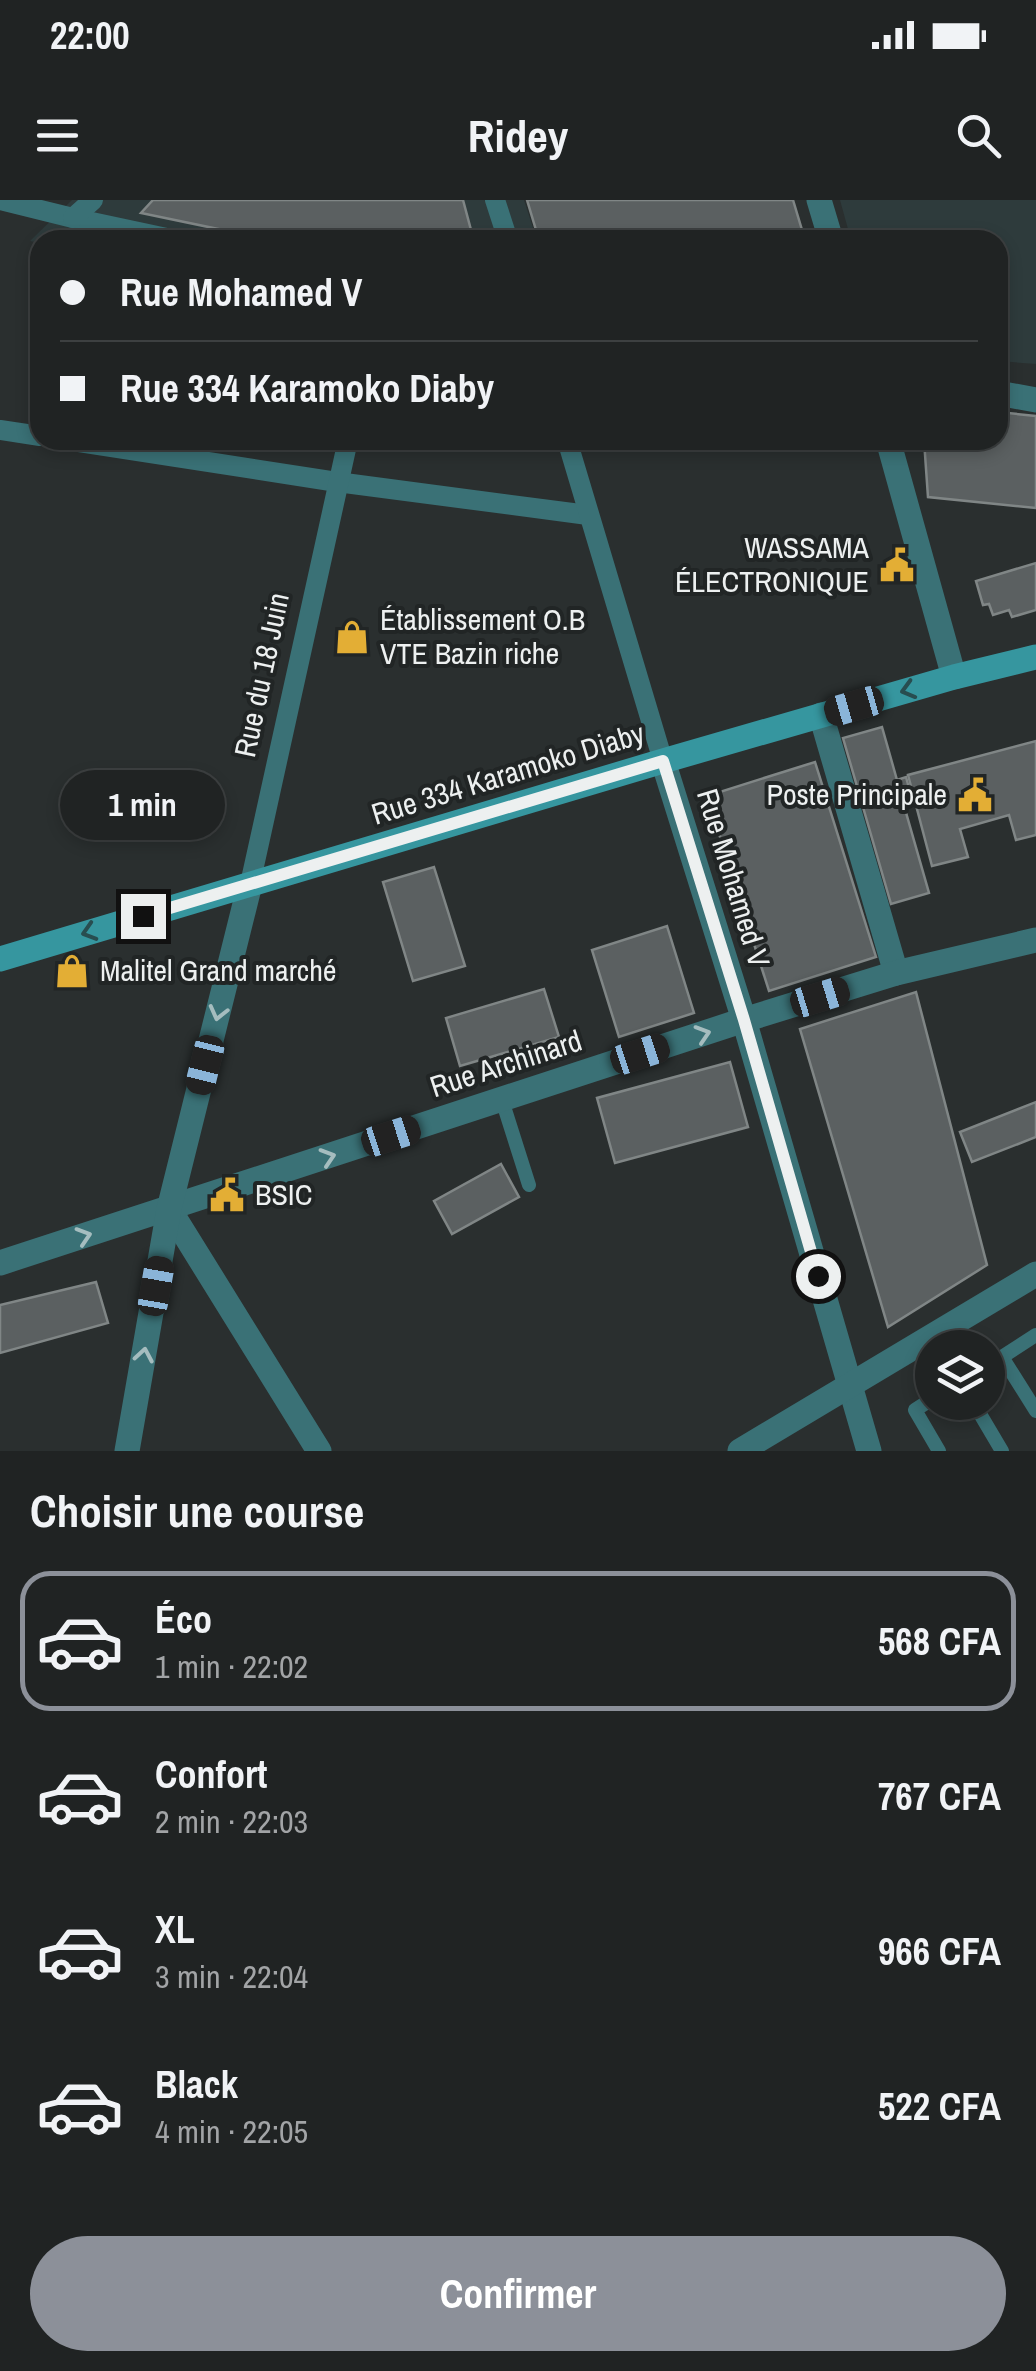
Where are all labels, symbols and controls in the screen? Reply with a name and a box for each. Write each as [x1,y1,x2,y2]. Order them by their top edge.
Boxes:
text: 22:00 [50,10,130,61]
text: Ridey [468,105,568,166]
icon: menu [30,108,85,163]
icon: search [951,108,1006,163]
text: Rue Mohamed V [120,267,362,318]
text: Rue 334 Karamoko Diaby [120,363,494,414]
place label: WASSAMA ÉLECTRONIQUE [675,527,870,601]
public building icon: WASSAMA ÉLECTRONIQUE [878,546,916,584]
street label: Rue du 18 Juin [224,589,298,761]
place label: Établissement O.B VTE Bazin riche [380,599,585,673]
shop icon: Établissement O.B VTE Bazin riche [333,618,371,656]
one-way arrow [900,678,917,699]
car [821,683,887,729]
street label: Rue 334 Karamoko Diaby [367,712,650,834]
callout: 1 min [61,771,226,841]
place label: Poste Principale [766,774,947,814]
public building icon: Poste Principale [956,776,994,814]
text: 1 min [108,783,177,826]
street label: Rue Mohamed V [688,784,780,972]
route end [121,894,166,939]
one-way arrow [81,920,98,941]
place label: Malitel Grand marché [100,950,337,990]
shop icon: Malitel Grand marché [53,952,91,990]
car [787,974,853,1020]
one-way arrow [209,1004,230,1021]
street label: Rue Archinard [425,1020,587,1106]
one-way arrow [694,1025,711,1045]
car [607,1030,673,1078]
car [183,1032,227,1098]
car [358,1112,424,1160]
one-way arrow [319,1149,336,1169]
place label: BSIC [255,1174,312,1214]
public building icon: BSIC [208,1176,246,1214]
one-way arrow [75,1228,92,1248]
car [136,1254,176,1318]
route start [796,1254,841,1299]
map controls [915,1330,1005,1420]
button: layers [915,1330,1005,1420]
one-way arrow [133,1347,154,1363]
text: Choisir une course [30,1480,364,1541]
text: Éco [155,1594,212,1645]
icon: car [35,1596,125,1686]
text: 568 CFA [878,1616,1001,1667]
text: 1 min · 22:02 [155,1645,308,1688]
text: Confort [155,1749,267,1800]
icon: car [35,1751,125,1841]
text: 767 CFA [878,1771,1001,1822]
text: 2 min · 22:03 [155,1800,308,1843]
text: XL [155,1904,195,1955]
icon: car [35,1906,125,1996]
text: 966 CFA [878,1926,1001,1977]
text: 3 min · 22:04 [155,1955,308,1998]
text: Black [155,2059,238,2110]
icon: car [35,2061,125,2151]
text: 522 CFA [878,2081,1001,2132]
text: 4 min · 22:05 [155,2110,308,2153]
button: Confirmer [30,2236,1006,2351]

